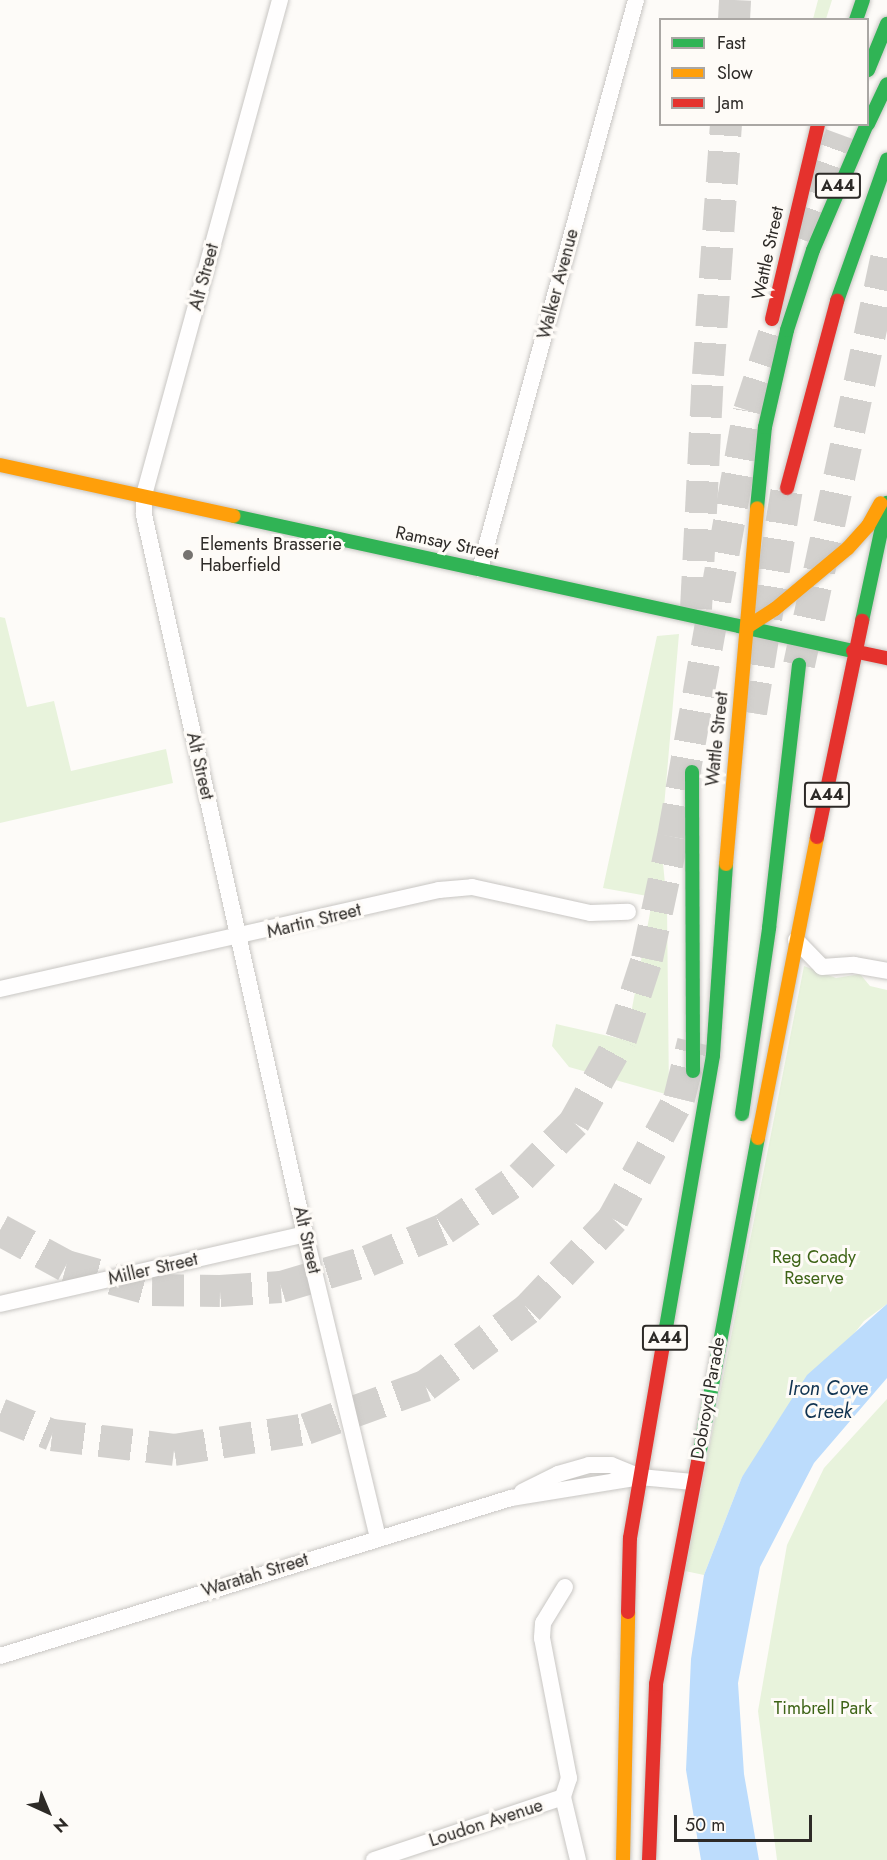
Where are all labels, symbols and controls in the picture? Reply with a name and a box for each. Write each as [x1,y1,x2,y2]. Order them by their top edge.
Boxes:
legend [659,18,869,126]
text: Fast [717,30,746,56]
text: Slow [717,60,753,86]
text: Jam [717,90,744,116]
road number: A44 [814,173,862,199]
street label: Wattle Street [748,204,788,302]
street label: Walker Avenue [533,226,583,342]
street label: Alt Street [185,241,223,313]
street label: Ramsay Street [393,522,501,564]
place label: Elements Brasserie Haberfield [200,534,342,576]
marker: Elements Brasserie Haberfield [181,548,195,562]
street label: Wattle Street [701,691,733,787]
street label: Alt Street [182,730,218,802]
road number: A44 [803,782,851,808]
street label: Martin Street [265,899,363,943]
street label: Alt Street [289,1204,325,1276]
park label: Reg Coady Reserve [772,1247,856,1290]
street label: Miller Street [106,1248,200,1290]
road number: A44 [641,1325,689,1351]
street label: Dobroyd Parade [687,1335,729,1461]
water label: Iron Cove Creek [788,1376,868,1423]
street label: Waratah Street [199,1549,311,1601]
park label: Timbrell Park [774,1697,872,1719]
north arrow [18,1782,78,1842]
street label: Loudon Avenue [426,1794,546,1852]
scale bar [677,1803,815,1841]
text: 50 m [685,1812,725,1838]
text: N [48,1813,73,1838]

